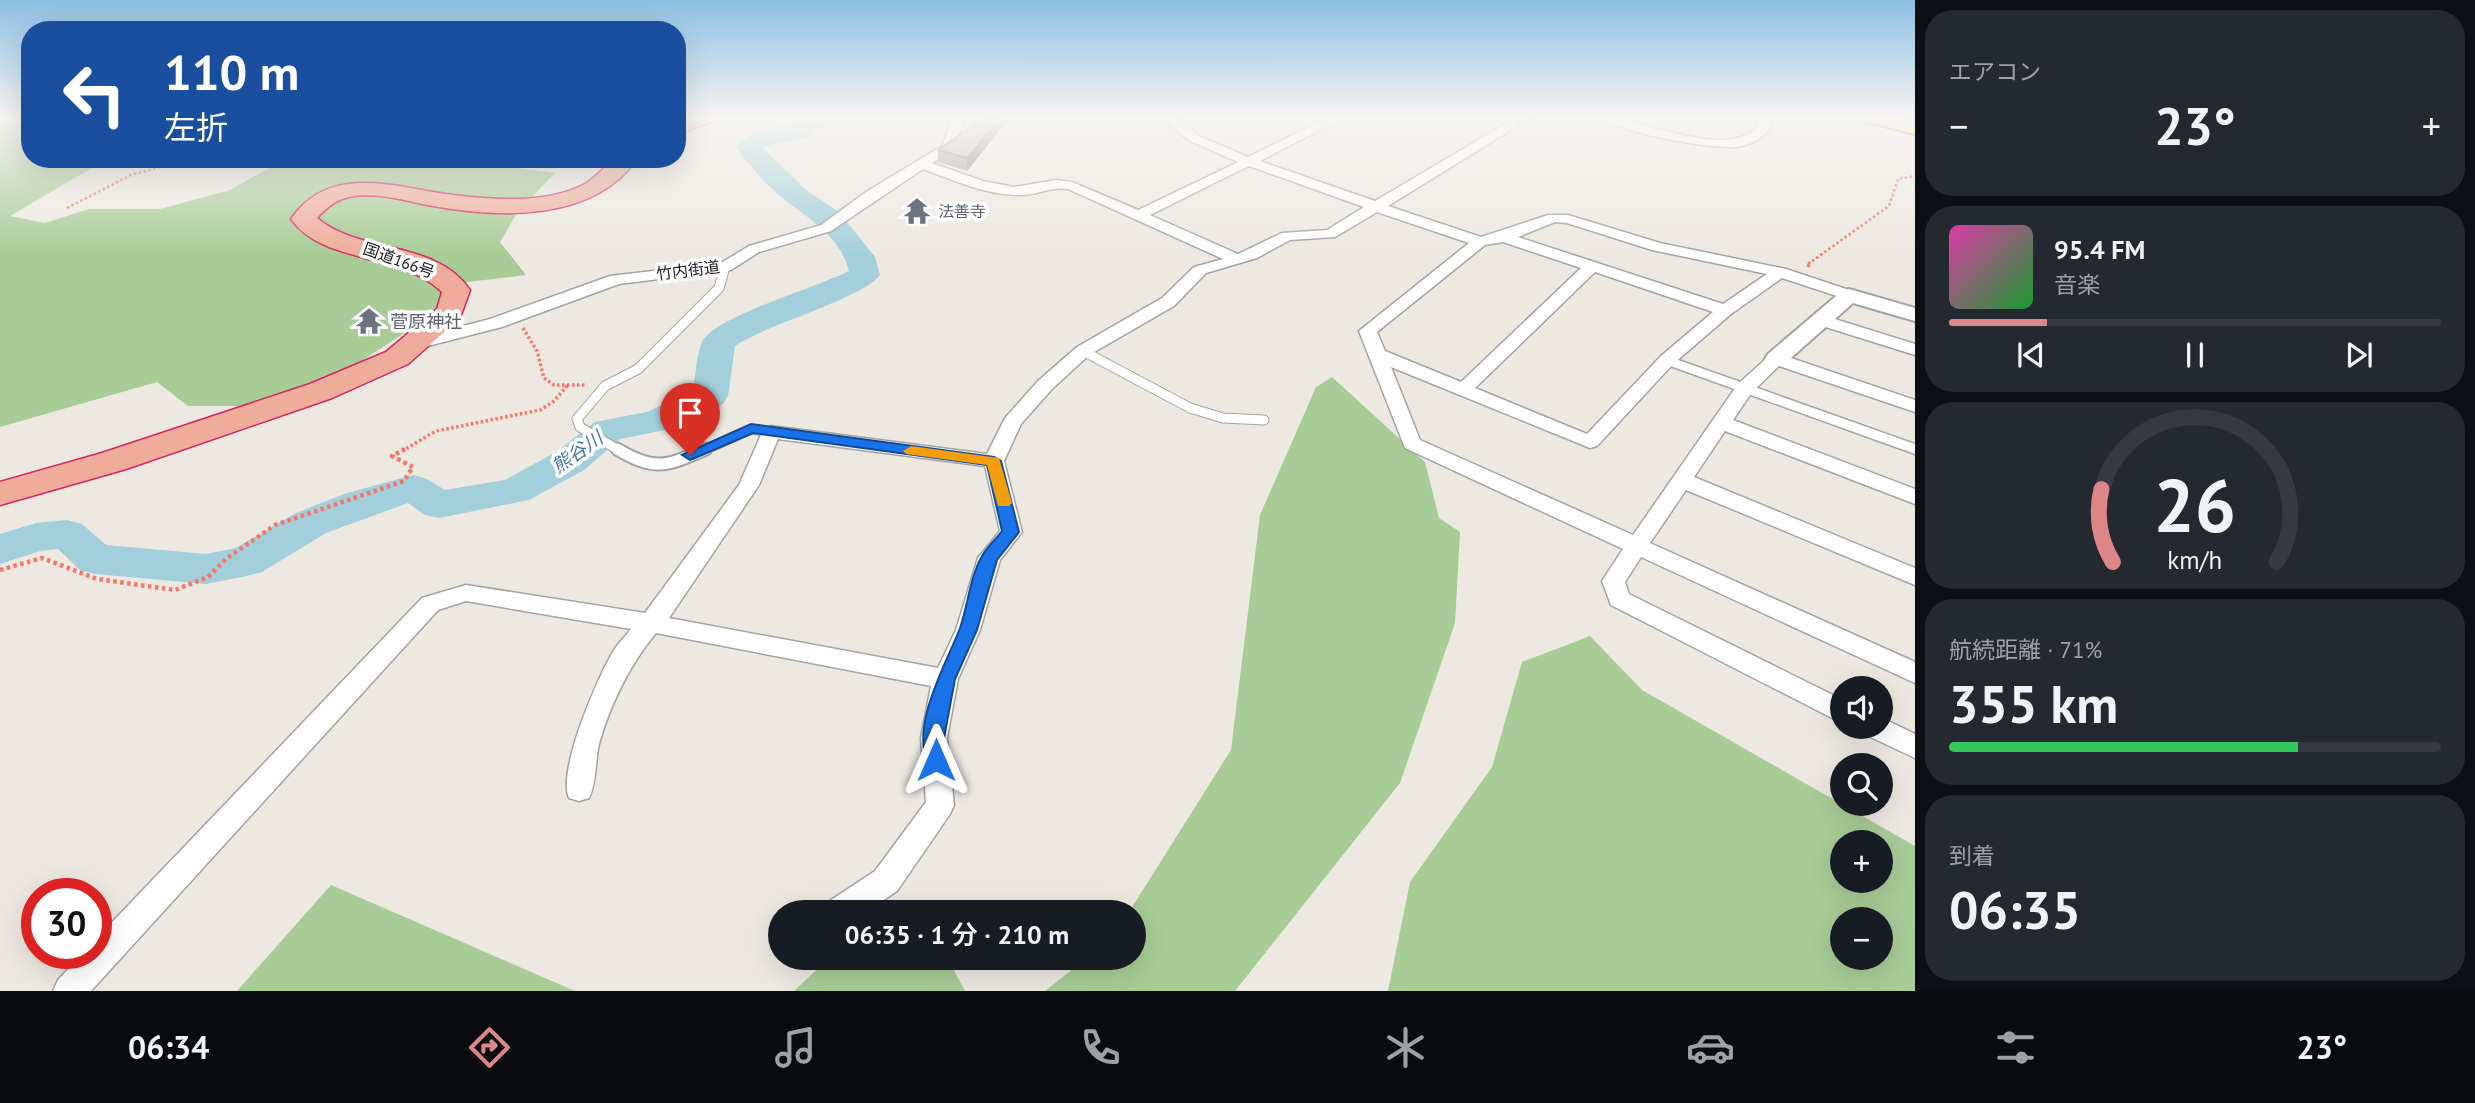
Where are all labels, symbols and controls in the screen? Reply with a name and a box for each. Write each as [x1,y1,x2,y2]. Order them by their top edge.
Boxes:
text: 110 m [164,40,299,104]
icon: left [49,49,140,140]
text: エアコン [1949,57,2041,86]
text: 23° [2154,92,2236,159]
text: − [1949,101,1968,150]
text: + [2422,101,2441,150]
text: 左折 [164,106,228,148]
temple icon: 法善寺 [902,196,932,226]
place label: 法善寺 [938,201,986,221]
text: 95.4 FM [2054,233,2145,266]
street label: 国道166号 [361,238,437,282]
street label: 竹内街道 [655,256,721,284]
text: 音楽 [2054,270,2100,299]
temple icon: 菅原神社 [354,306,384,336]
place label: 菅原神社 [390,310,462,333]
icon: previous [2012,336,2050,374]
icon: pause [2176,336,2214,374]
icon: next [2340,336,2378,374]
pin [660,383,720,455]
icon: arrive [671,394,709,432]
water label: 熊谷川 [547,425,609,478]
text: 26 [2154,458,2236,552]
text: km/h [2168,543,2222,575]
text: 航続距離 · 71% [1949,635,2102,664]
text: 355 km [1949,670,2118,737]
map controls [1830,676,1893,970]
button: sound [1830,676,1893,739]
position arrow [899,723,973,797]
button: search [1830,753,1893,816]
button: + [1830,830,1893,893]
text: 到着 [1949,841,1995,870]
text: 06:35 [1949,876,2081,943]
speed limit sign: 30 [21,878,112,969]
button: − [1830,907,1893,970]
text: 06:35 · 1 分 · 210 m [845,918,1069,951]
icon: directions [465,1023,514,1072]
icon: music [771,1023,820,1072]
icon: phone [1076,1023,1125,1072]
icon: climate [1381,1023,1430,1072]
icon: car [1686,1023,1735,1072]
icon: filters [1991,1023,2040,1072]
text: 06:34 [128,1026,209,1068]
text: 23° [2297,1026,2347,1068]

